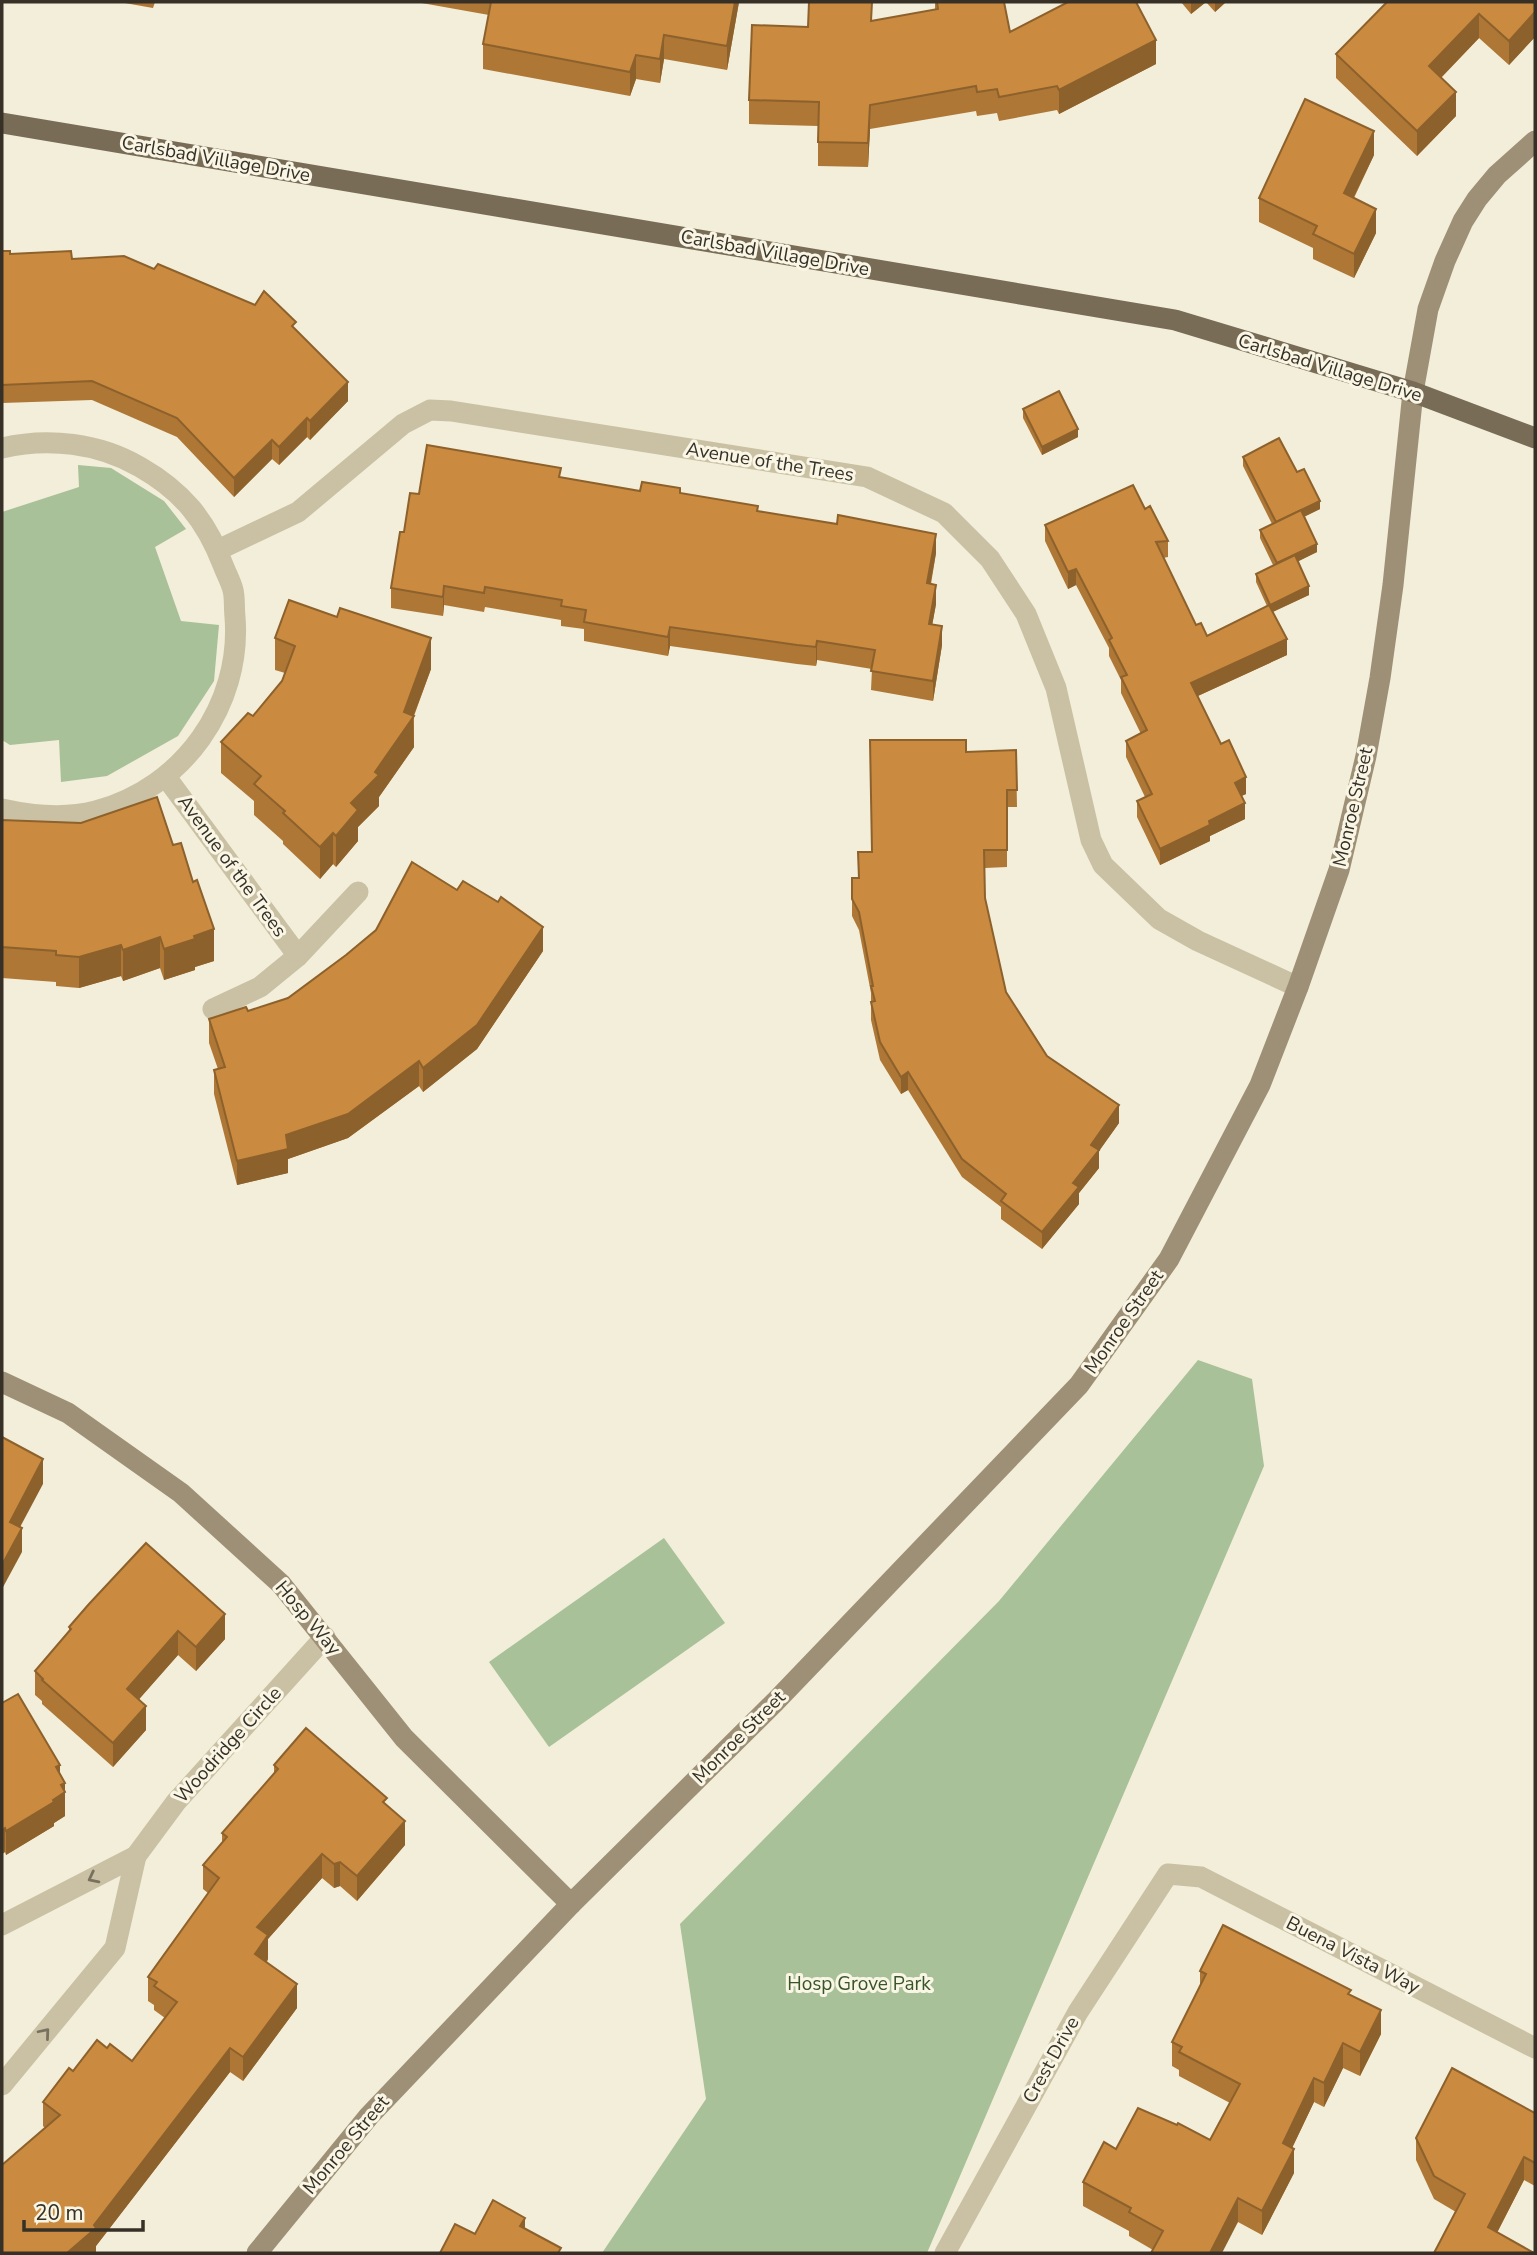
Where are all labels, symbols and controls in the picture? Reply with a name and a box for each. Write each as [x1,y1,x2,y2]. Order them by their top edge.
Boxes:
street label: Carlsbad Village Drive [120,130,312,188]
street label: Carlsbad Village Drive [679,224,871,282]
street label: Carlsbad Village Drive [1235,328,1425,408]
street label: Avenue of the Trees [684,436,856,488]
street label: Monroe Street [1327,744,1379,869]
street label: Avenue of the Trees [172,790,292,942]
street label: Monroe Street [1078,1264,1170,1379]
street label: Hosp Way [269,1575,347,1661]
street label: Woodridge Circle [169,1681,287,1809]
street label: Monroe Street [687,1685,791,1789]
one-way arrow [88,1870,100,1884]
street label: Buena Vista Way [1282,1910,1425,2000]
park label: Hosp Grove Park [787,1971,931,1997]
street label: Crest Drive [1017,2012,1085,2108]
one-way arrow [37,2028,49,2041]
street label: Monroe Street [297,2090,395,2200]
scale bar [24,2188,144,2232]
text: 20 m [35,2199,84,2227]

